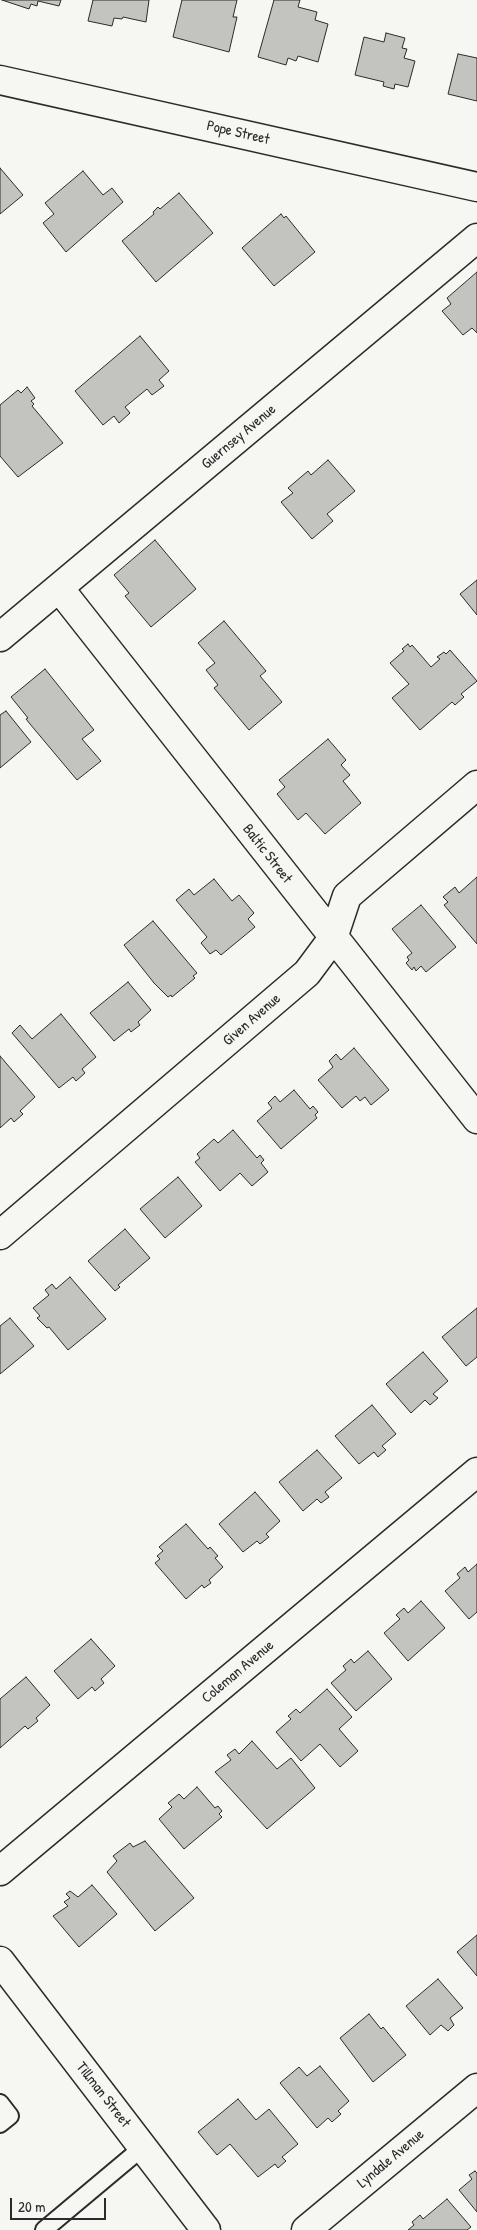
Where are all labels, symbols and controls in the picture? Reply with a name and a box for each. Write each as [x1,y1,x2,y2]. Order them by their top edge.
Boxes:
street label: Pope Street [205,117,271,149]
street label: Guernsey Avenue [198,401,280,473]
street label: Baltic Street [238,821,296,887]
street label: Given Avenue [219,990,285,1050]
street label: Coleman Avenue [198,1637,278,1707]
street label: Tillman Street [72,2059,134,2131]
street label: Lyndale Avenue [354,2126,428,2192]
scale bar [12,2188,109,2220]
text: 20 m [18,2196,45,2217]

